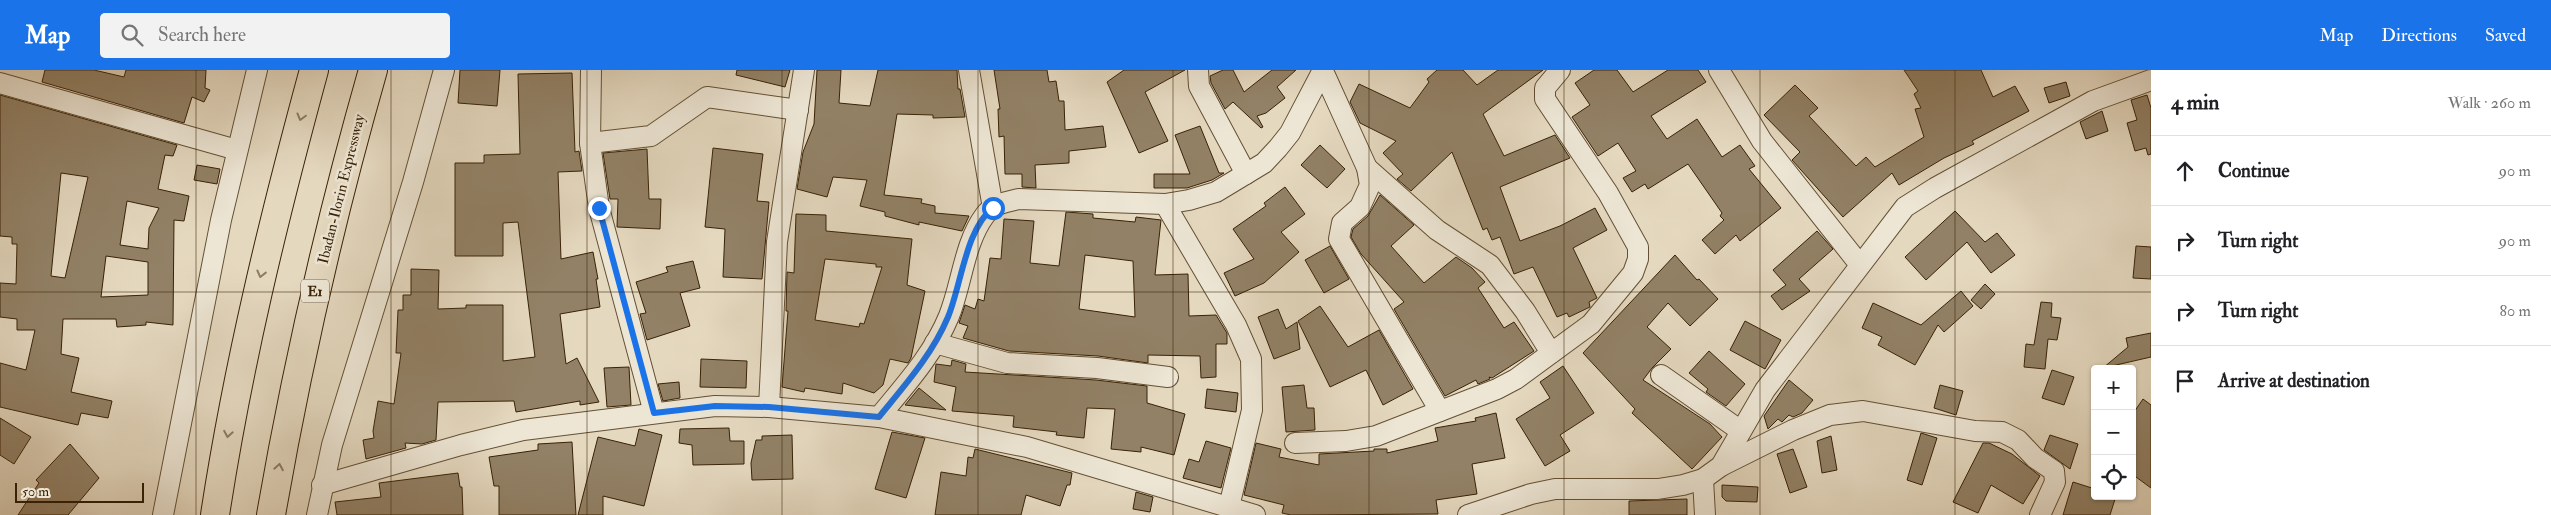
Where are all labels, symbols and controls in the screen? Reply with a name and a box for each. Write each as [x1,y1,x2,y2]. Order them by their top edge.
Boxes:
search box [100,13,450,58]
text: Map [25,20,70,51]
icon: search [118,21,146,49]
text: Search here [158,23,246,47]
text: Map [2320,24,2353,47]
text: Directions [2381,24,2457,47]
text: Saved [2485,24,2526,47]
text: 4 min [2171,89,2219,116]
text: Walk · 260 m [2448,93,2531,113]
street label: Ibadan-Ilorin Expressway [314,112,370,266]
one-way arrow [296,113,307,122]
icon: ahead [2171,157,2199,185]
text: Continue [2218,159,2289,183]
text: 90 m [2499,161,2531,181]
route end [588,197,611,220]
route start [982,197,1005,220]
icon: right [2171,227,2199,255]
text: Turn right [2218,229,2298,253]
text: 90 m [2499,231,2531,251]
one-way arrow [256,270,267,279]
road number: E1 [301,280,329,302]
icon: right [2171,297,2199,325]
text: Turn right [2218,299,2298,323]
text: 80 m [2500,301,2531,321]
map controls [2091,365,2136,500]
button: + [2091,365,2136,410]
icon: arrive [2171,367,2199,395]
text: Arrive at destination [2218,369,2370,393]
button: − [2091,410,2136,455]
one-way arrow [224,429,234,438]
button: locate [2091,455,2136,500]
one-way arrow [274,463,284,471]
scale bar [15,480,144,503]
text: 50 m [22,483,49,500]

